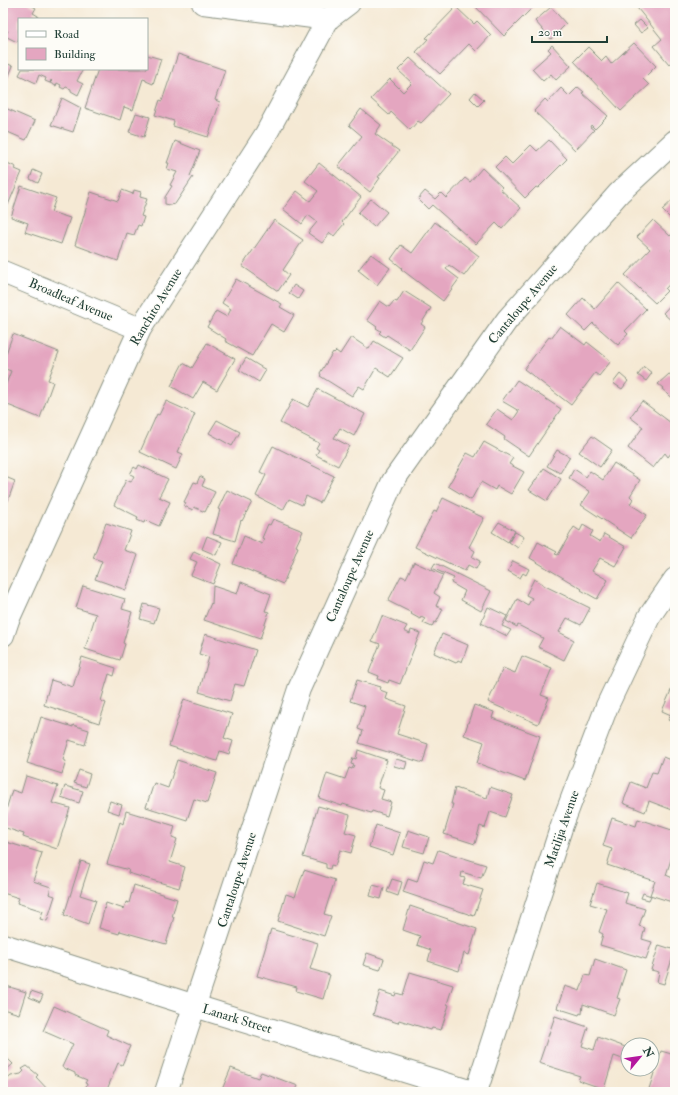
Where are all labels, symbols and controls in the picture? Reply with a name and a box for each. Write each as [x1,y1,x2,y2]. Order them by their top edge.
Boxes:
legend [18,18,148,70]
scale bar [532,18,607,44]
text: 20 m [538,25,563,40]
text: Road [54,27,79,42]
text: Building [54,47,97,62]
street label: Cantaloupe Avenue [485,260,562,348]
street label: Ranchito Avenue [127,265,186,349]
street label: Broadleaf Avenue [26,275,116,325]
street label: Cantaloupe Avenue [322,527,379,625]
street label: Matilija Avenue [541,788,583,870]
street label: Cantaloupe Avenue [214,830,261,930]
street label: Lanark Street [200,1001,274,1037]
north arrow [620,1037,660,1077]
text: N [640,1044,657,1061]

